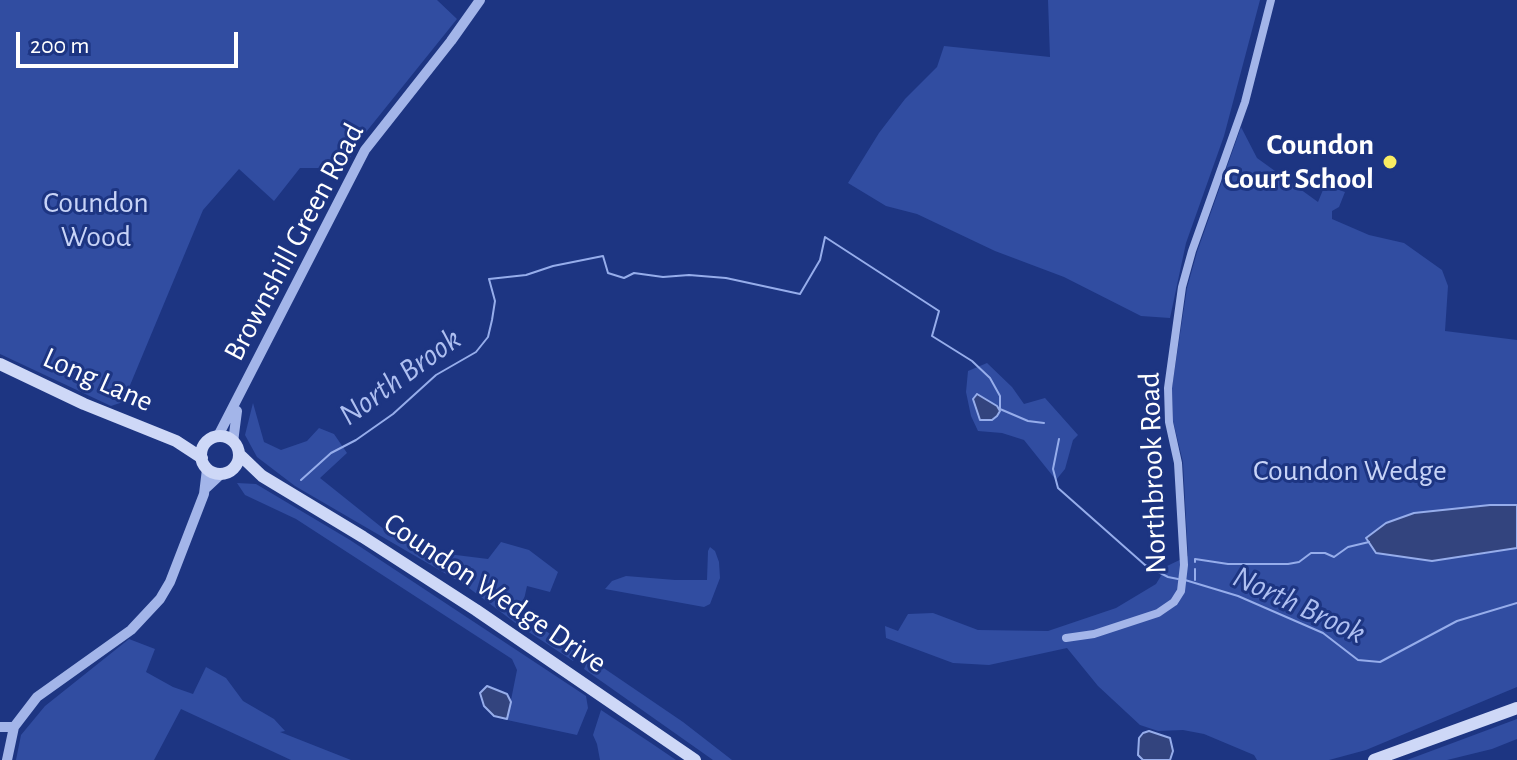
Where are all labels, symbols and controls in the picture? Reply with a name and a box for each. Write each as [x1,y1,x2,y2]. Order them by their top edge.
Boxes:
scale bar [20,16,242,66]
text: 200 m [30,34,89,58]
street label: Brownshill Green Road [216,117,372,367]
place label: Coundon Court School [1224,127,1374,198]
marker: Coundon Court School [1381,153,1399,171]
park label: Coundon Wood [43,185,149,256]
water label: North Brook [331,320,469,434]
street label: Long Lane [37,340,159,420]
street label: Northbrook Road [1131,372,1175,574]
park label: Coundon Wedge [1253,453,1447,489]
street label: Coundon Wedge Drive [377,505,613,681]
water label: North Brook [1227,558,1371,652]

